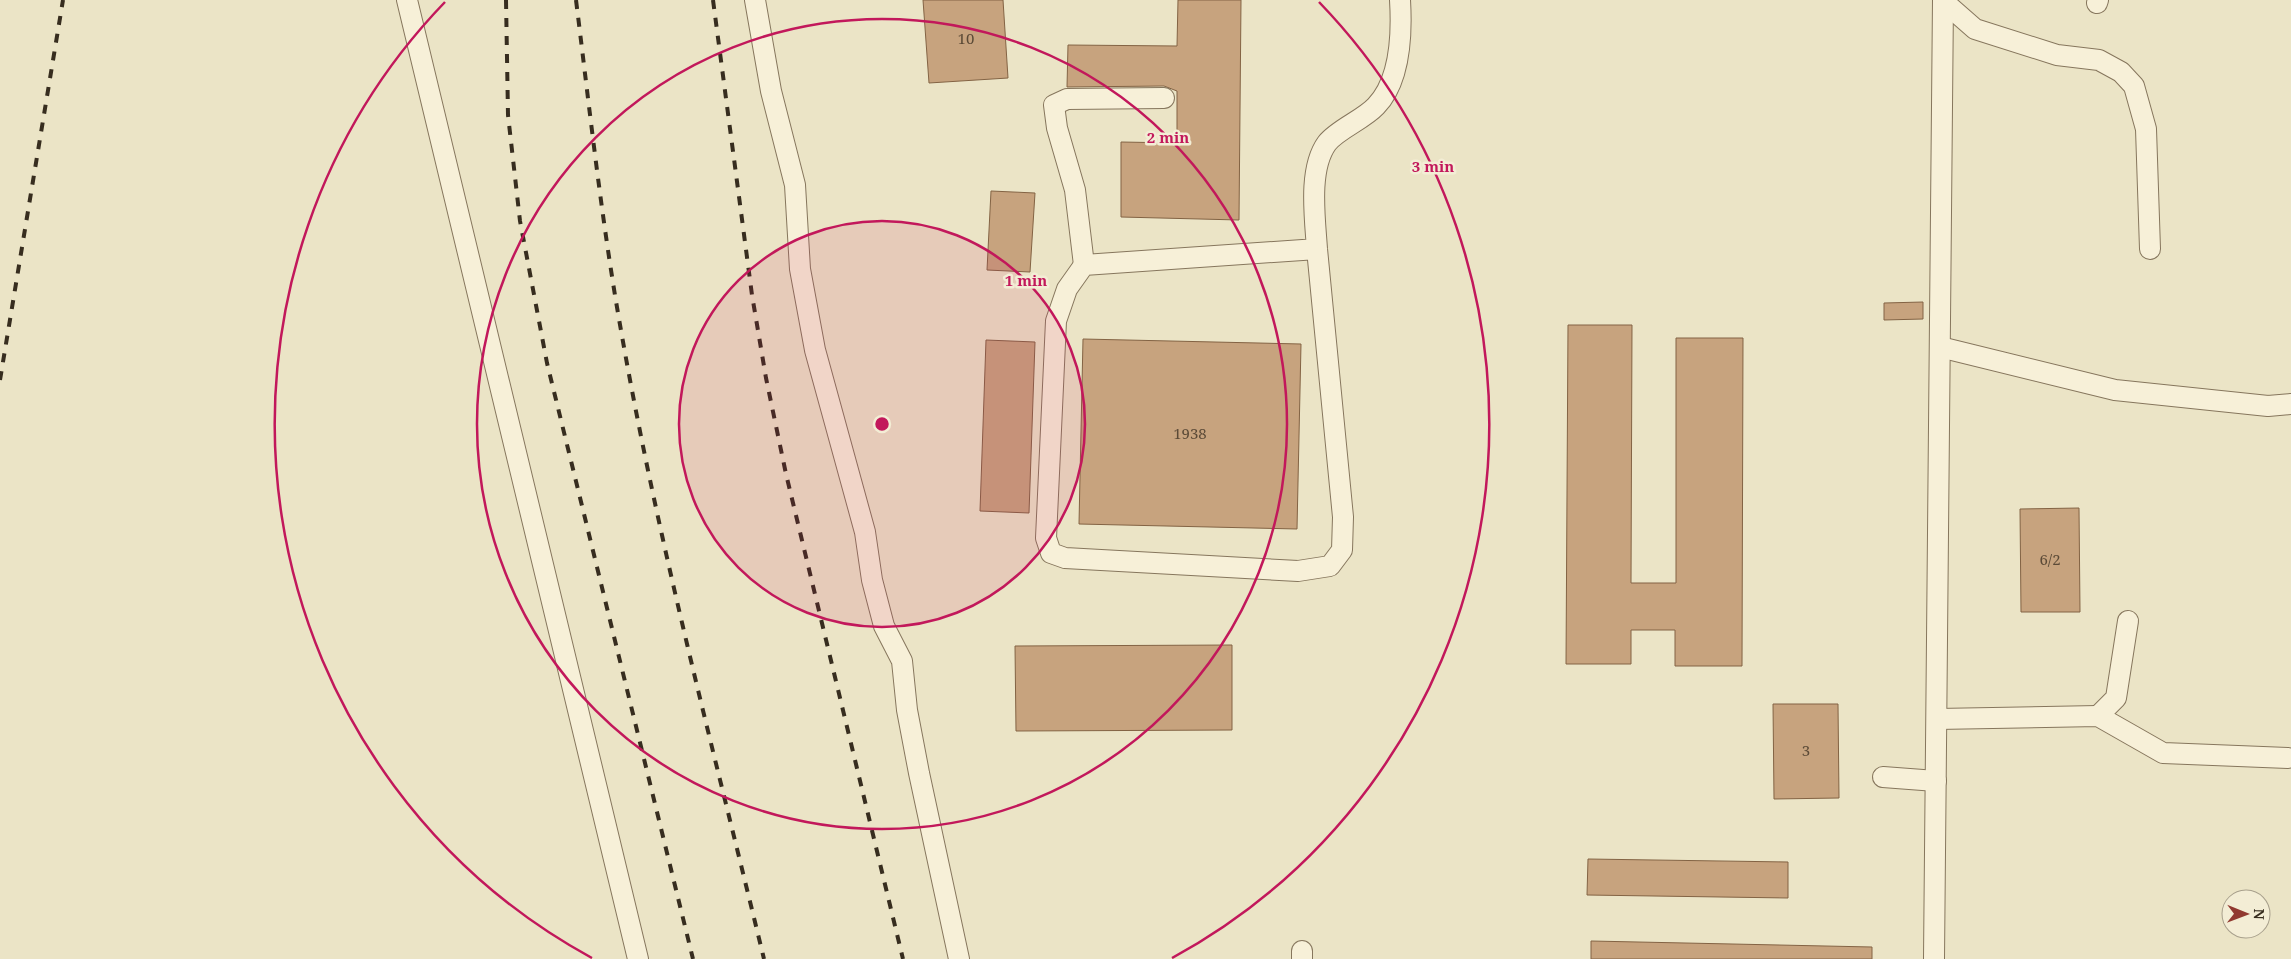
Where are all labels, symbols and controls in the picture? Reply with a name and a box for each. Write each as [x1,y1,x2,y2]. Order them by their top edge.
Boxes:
house number: 10 [958,28,974,48]
text: 2 min [1147,127,1189,147]
text: 3 min [1412,156,1454,176]
text: 1 min [1005,270,1047,290]
centre of rings [873,415,891,433]
house number: 1938 [1173,423,1207,443]
house number: 6/2 [2039,549,2061,569]
house number: 3 [1802,740,1810,760]
north arrow [2221,889,2271,939]
text: N [2250,909,2269,920]

